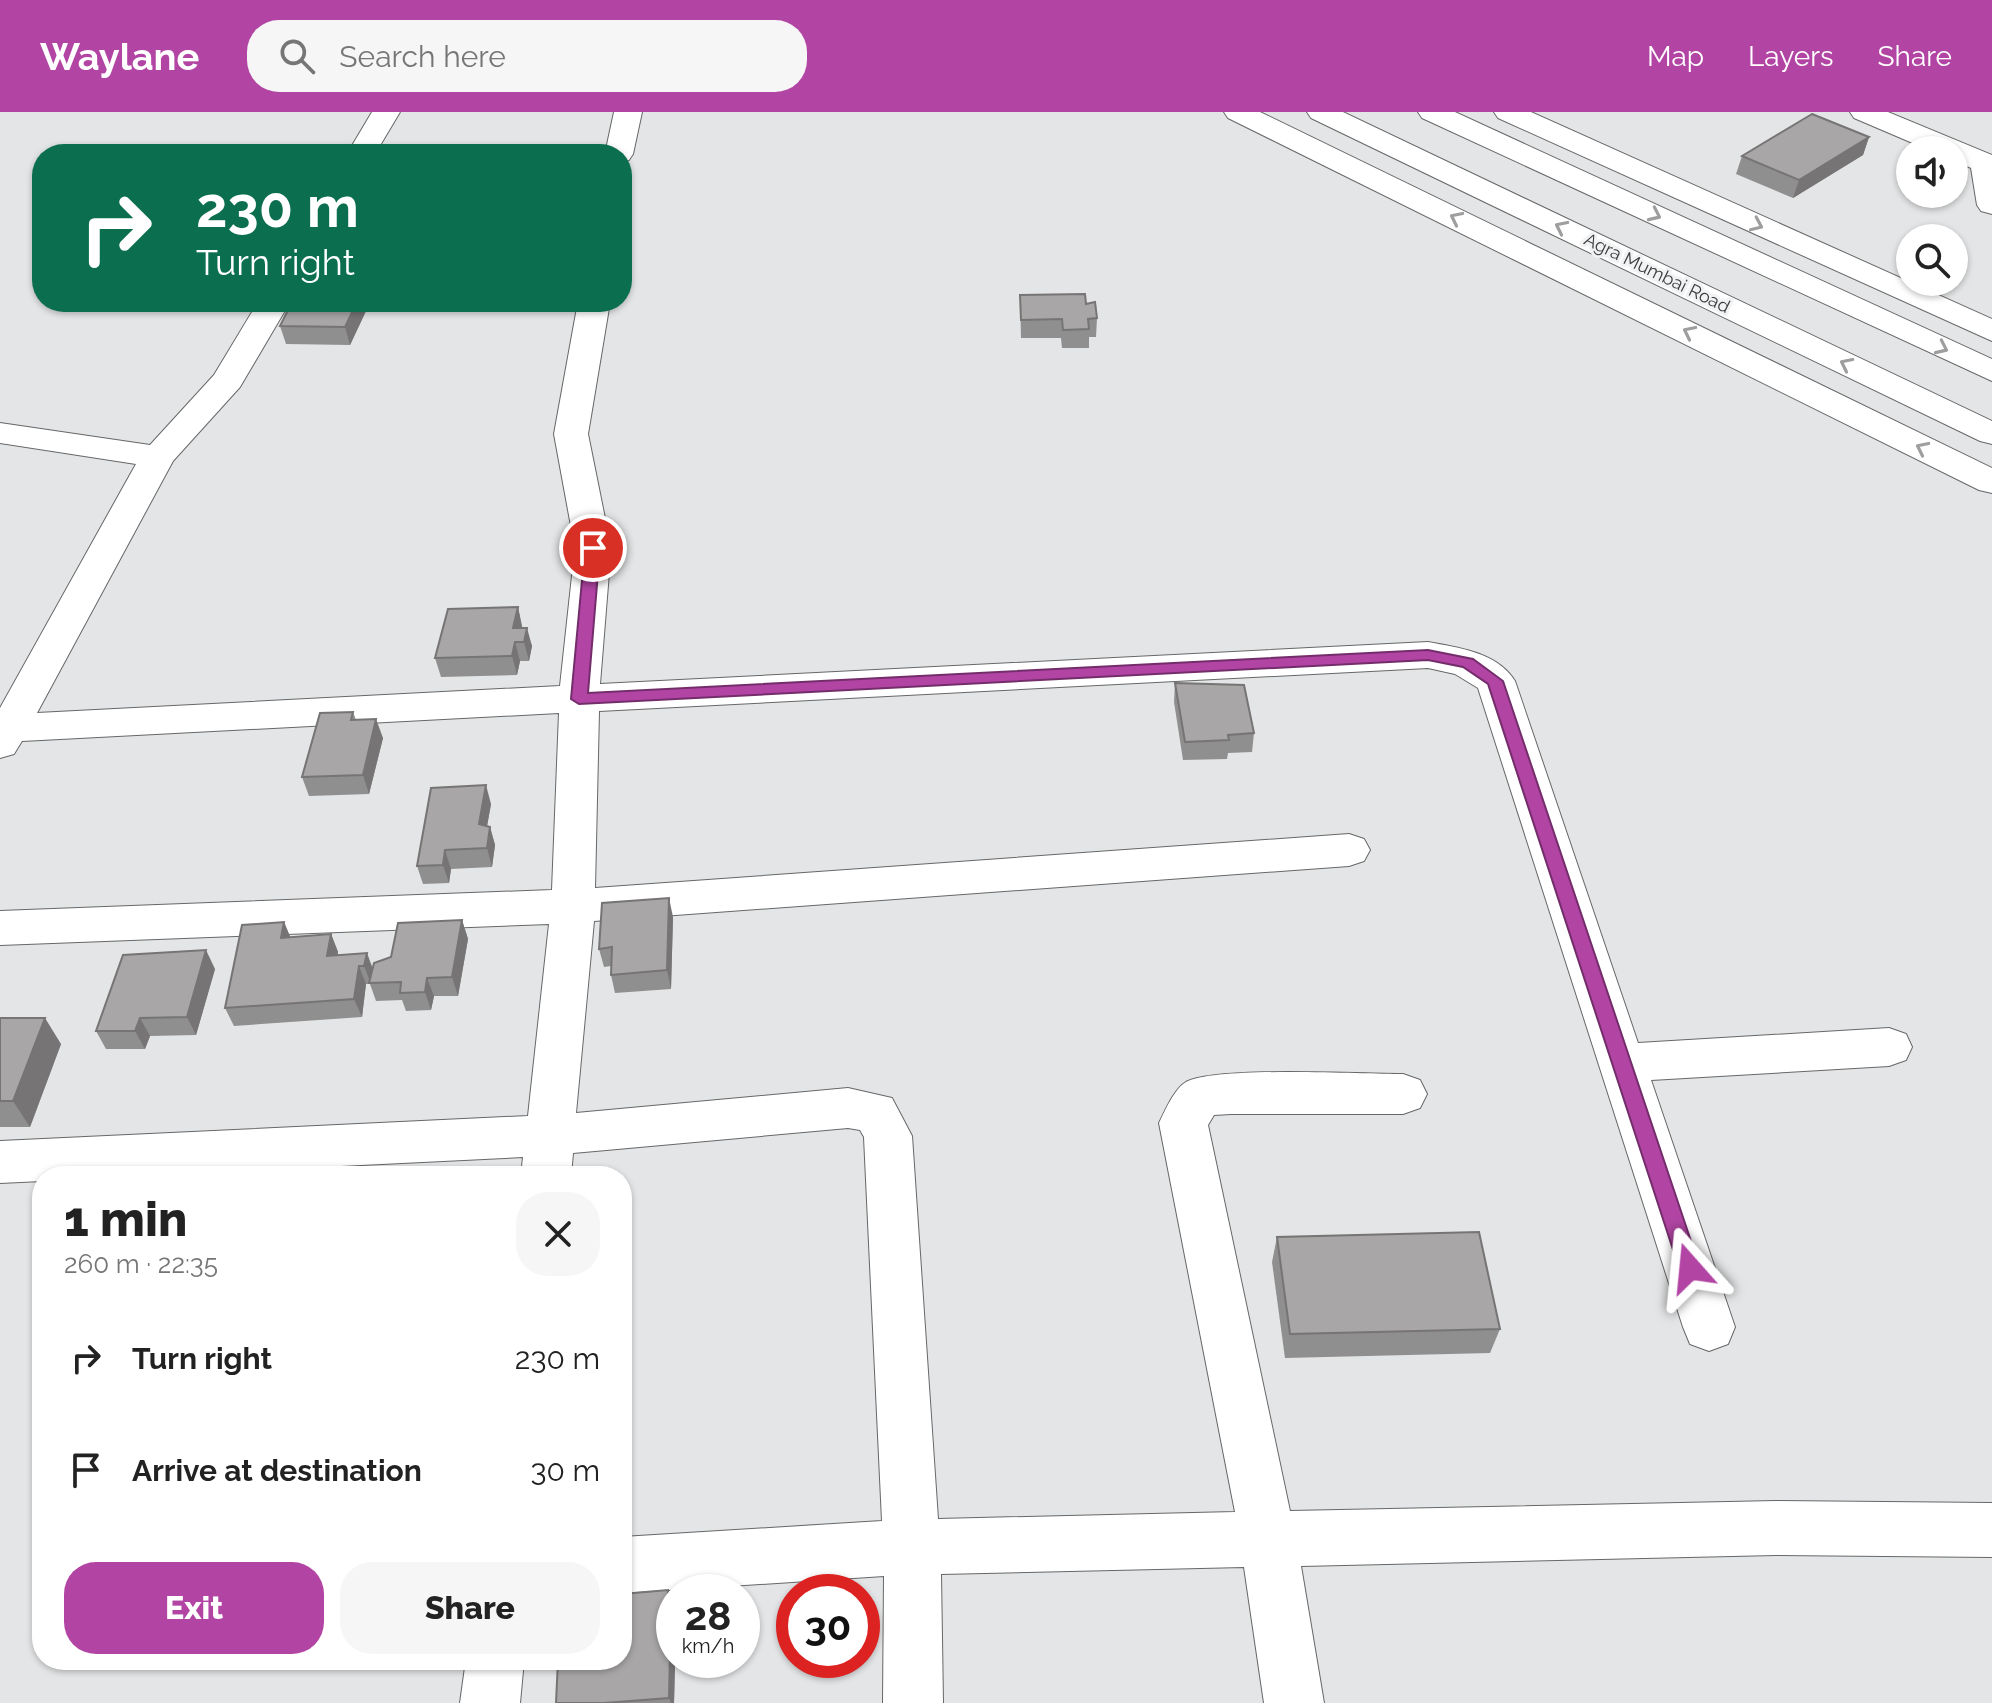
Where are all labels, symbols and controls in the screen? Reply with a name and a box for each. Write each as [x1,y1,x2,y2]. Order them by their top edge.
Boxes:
search box [247,20,807,92]
text: Waylane [40,34,199,79]
icon: search [275,34,319,78]
text: Search here [339,39,506,74]
text: Map [1647,40,1704,73]
text: Layers [1748,40,1834,73]
text: Share [1878,40,1952,73]
map controls [1896,136,1968,296]
button: sound [1896,136,1968,208]
text: 230 m [196,174,359,240]
icon: right [64,176,168,280]
one-way arrow [1647,205,1661,221]
one-way arrow [1449,212,1464,228]
one-way arrow [1749,215,1763,231]
one-way arrow [1555,221,1569,237]
button: search [1896,224,1968,296]
street label: Agra Mumbai Road [1581,228,1733,317]
text: Turn right [196,241,355,283]
one-way arrow [1683,326,1698,342]
one-way arrow [1933,338,1948,354]
one-way arrow [1840,358,1854,374]
one-way arrow [1916,442,1931,457]
pin [559,514,627,582]
icon: arrive [571,526,615,570]
text: 1 min [64,1191,187,1247]
button: close [516,1192,600,1276]
position arrow [1648,1226,1732,1310]
text: 260 m · 22:35 [64,1249,218,1279]
icon: right [64,1336,108,1380]
text: Turn right [132,1341,272,1376]
text: 230 m [515,1341,600,1376]
icon: arrive [64,1448,108,1492]
text: Arrive at destination [132,1453,422,1488]
text: 30 m [530,1453,600,1488]
button: Exit [64,1562,324,1654]
button: Share [340,1562,600,1654]
speed limit sign: 30 [776,1574,880,1678]
text: 28 [685,1592,731,1639]
text: km/h [682,1634,734,1658]

